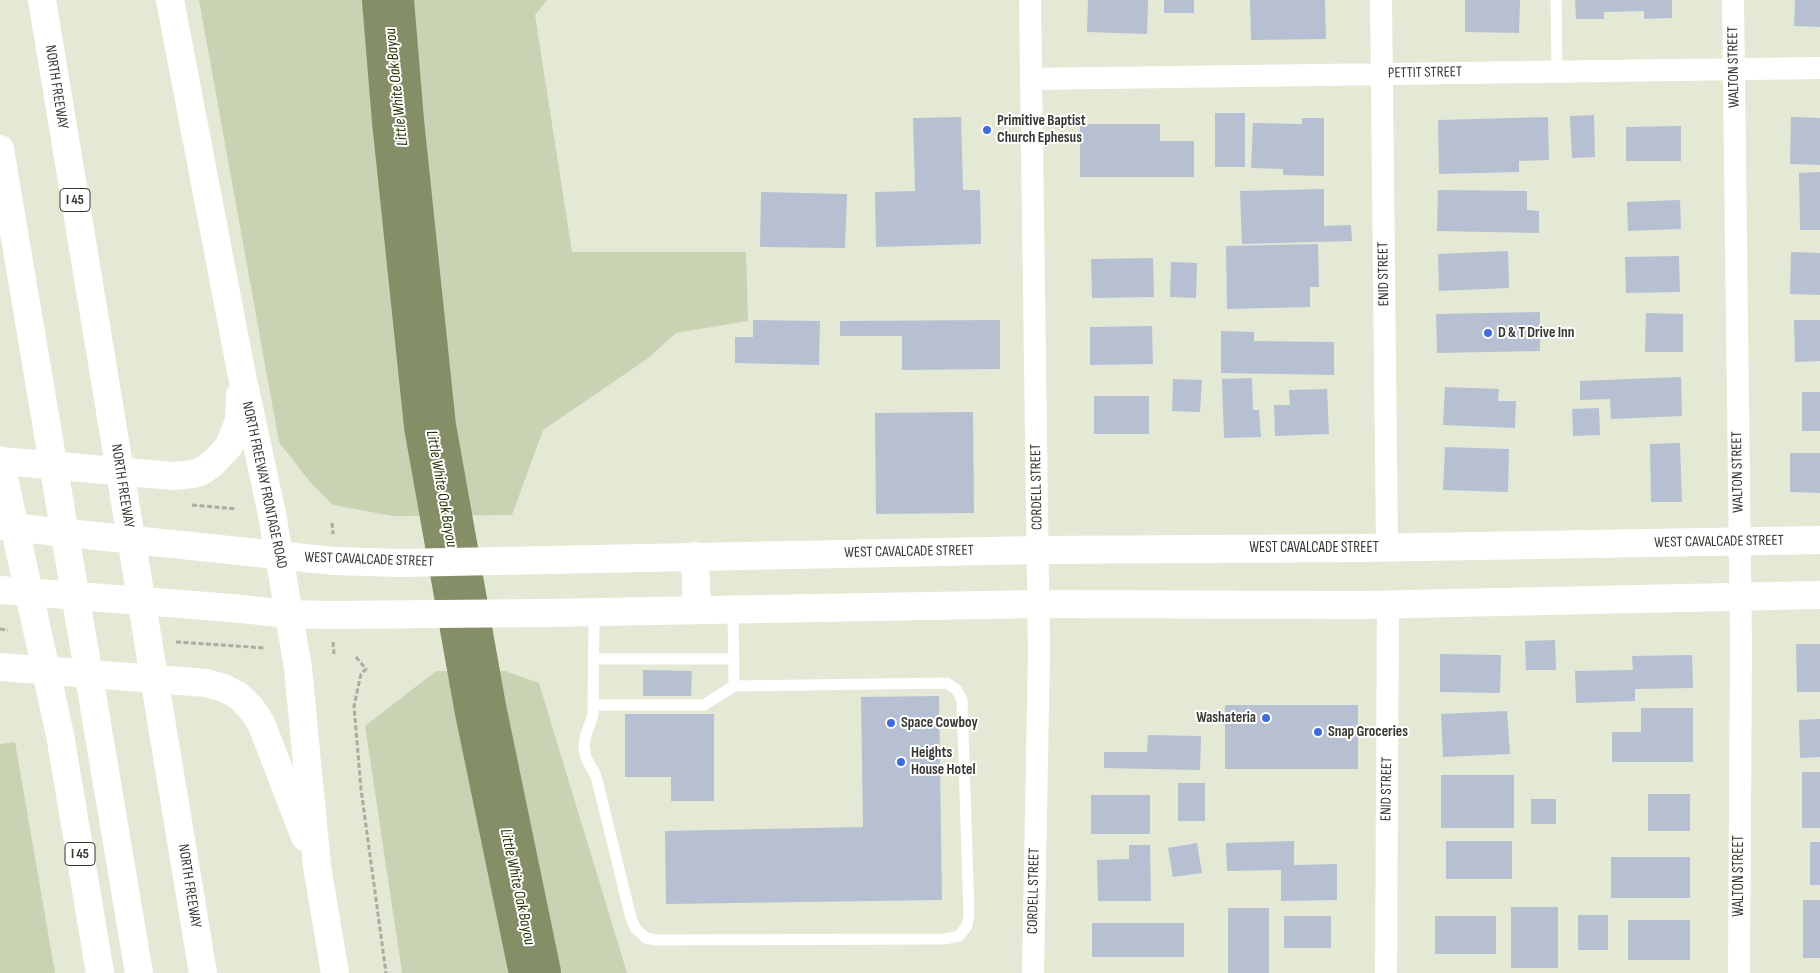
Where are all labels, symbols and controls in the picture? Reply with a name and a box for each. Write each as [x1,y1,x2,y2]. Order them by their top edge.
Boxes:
street label: WALTON STREET [1724,26,1744,108]
water label: Little White Oak Bayou [381,27,413,147]
street label: NORTH FREEWAY [41,44,71,130]
street label: PETTIT STREET [1388,63,1462,83]
place label: Primitive Baptist Church Ephesus [997,112,1086,147]
marker: Primitive Baptist Church Ephesus [981,124,993,136]
road number: I 45 [60,188,90,212]
street label: ENID STREET [1374,242,1394,306]
place label: D & T Drive Inn [1498,324,1574,342]
marker: D & T Drive Inn [1482,327,1494,339]
street label: NORTH FREEWAY FRONTAGE ROAD [237,400,291,570]
water label: Little White Oak Bayou [421,429,461,549]
street label: WALTON STREET [1728,431,1748,513]
street label: NORTH FREEWAY [107,443,137,529]
street label: CORDELL STREET [1027,444,1047,530]
street label: WEST CAVALCADE STREET [1654,532,1784,552]
street label: WEST CAVALCADE STREET [1249,539,1379,557]
street label: WEST CAVALCADE STREET [844,542,974,562]
street label: WEST CAVALCADE STREET [304,549,434,571]
place label: Washateria [1196,709,1256,727]
marker: Washateria [1260,712,1272,724]
place label: Space Cowboy [901,714,978,732]
marker: Space Cowboy [885,717,897,729]
place label: Snap Groceries [1328,723,1408,741]
marker: Snap Groceries [1312,726,1324,738]
place label: Heights House Hotel [911,744,975,779]
marker: Heights House Hotel [895,756,907,768]
street label: ENID STREET [1377,757,1397,821]
water label: Little White Oak Bayou [495,827,539,947]
street label: WALTON STREET [1730,835,1748,917]
road number: I 45 [65,842,95,866]
street label: NORTH FREEWAY [174,843,204,929]
street label: CORDELL STREET [1024,848,1044,934]

